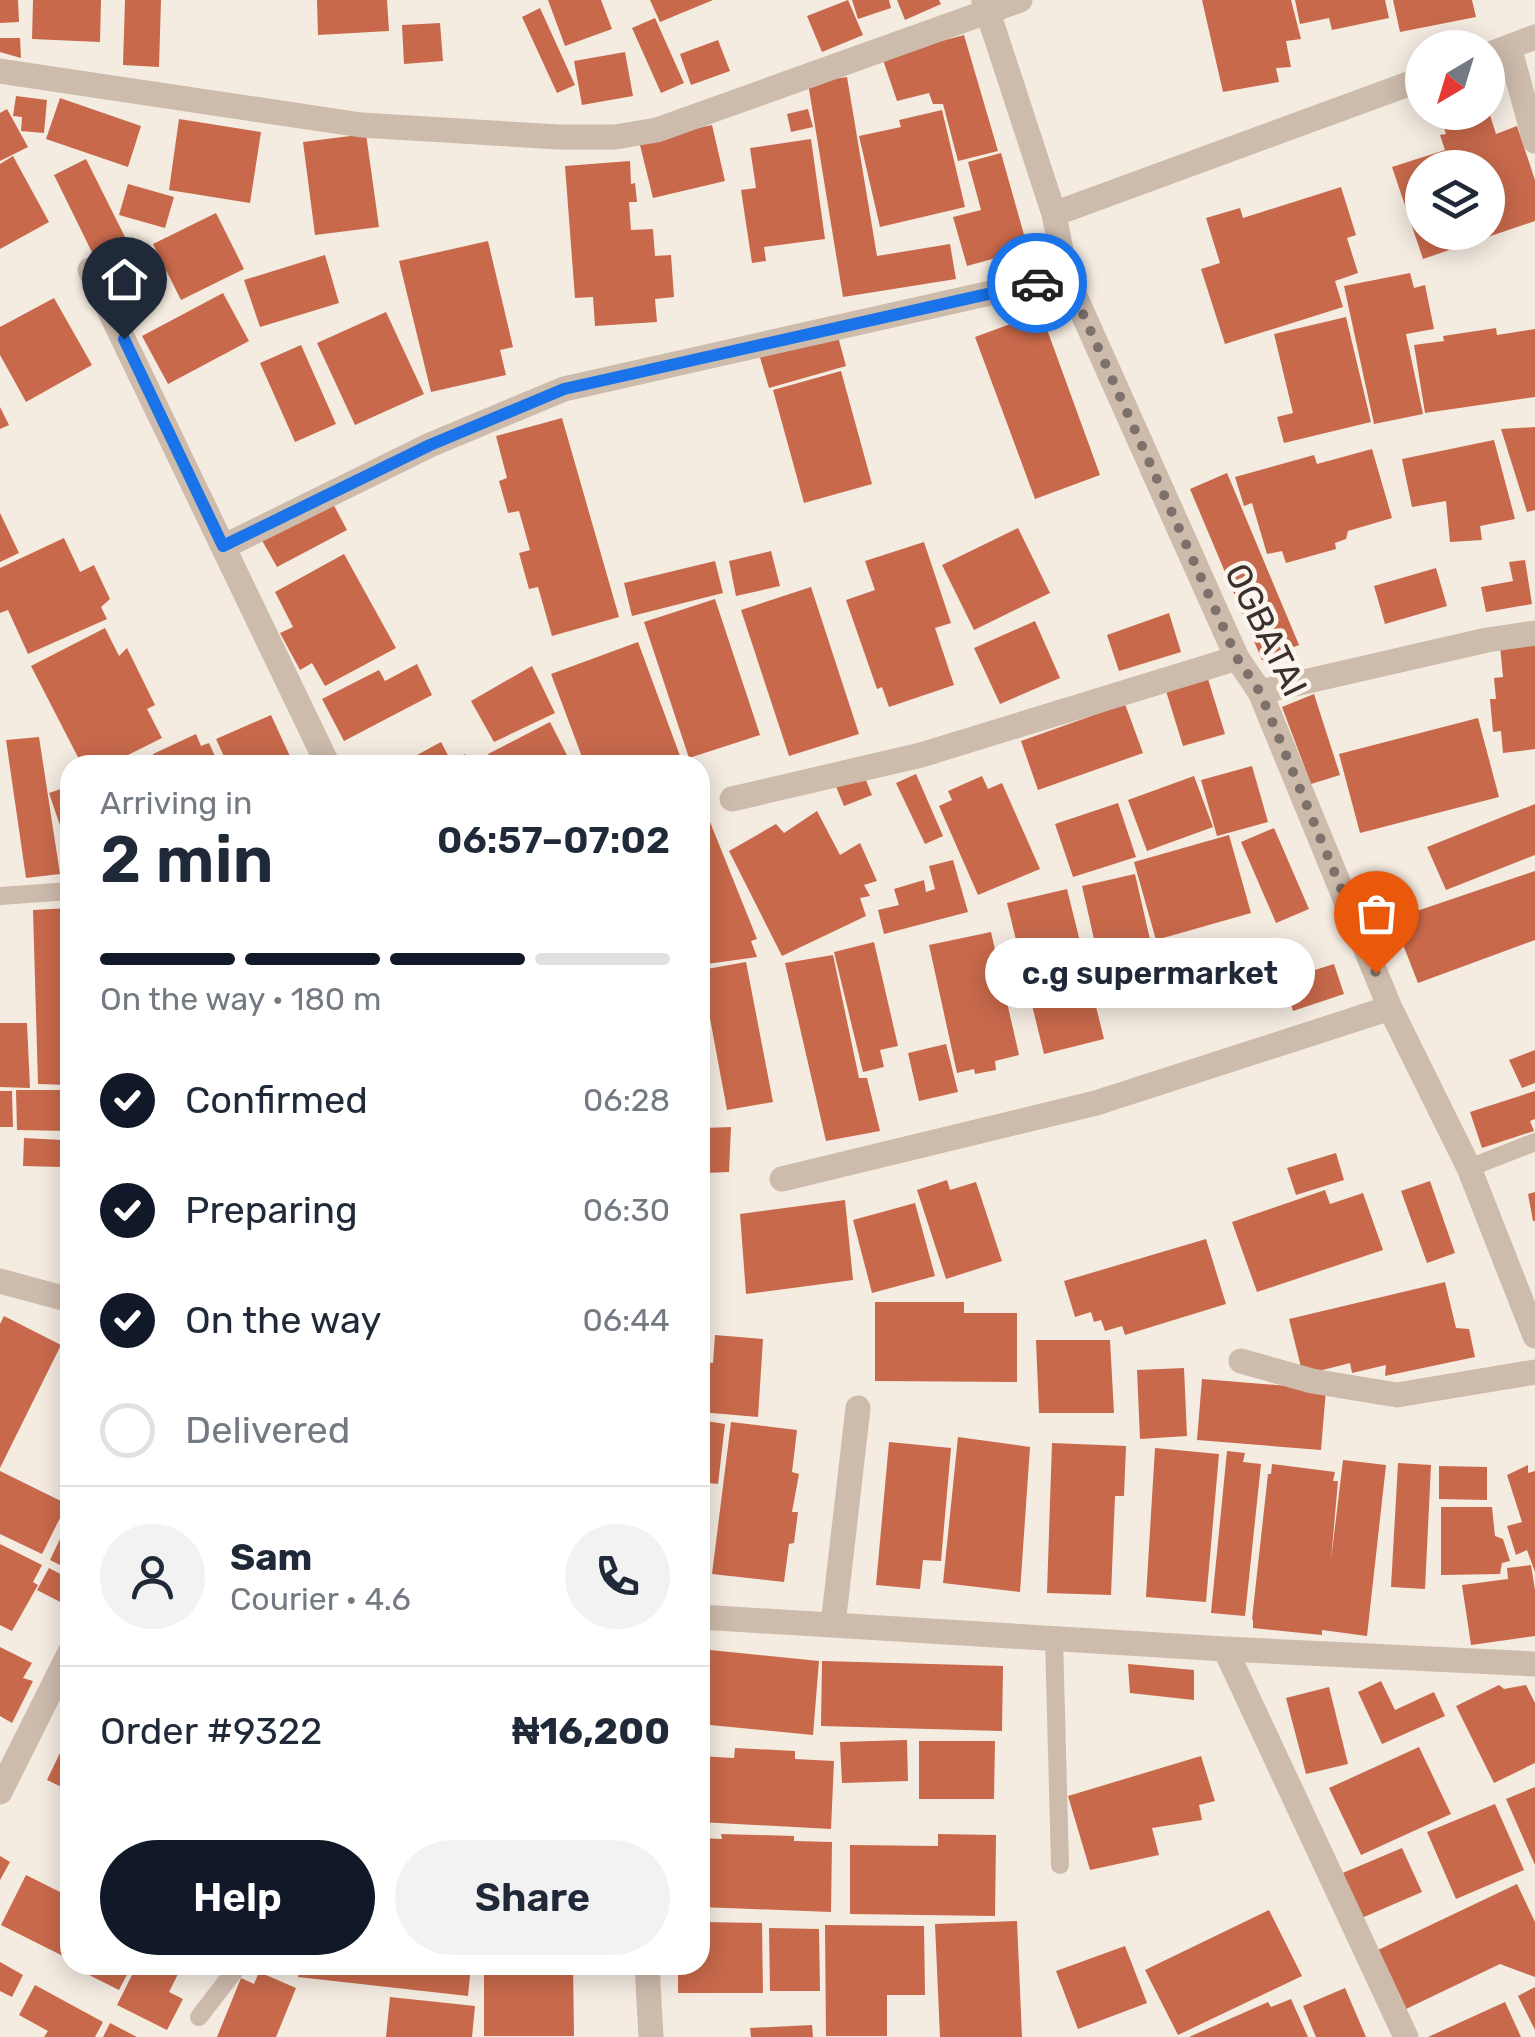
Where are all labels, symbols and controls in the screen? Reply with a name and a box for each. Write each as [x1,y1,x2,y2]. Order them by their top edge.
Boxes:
north arrow [1405,30,1505,130]
map controls [1405,30,1505,250]
button: layers [1405,150,1505,250]
courier [987,233,1087,333]
pin [82,237,167,340]
icon: home [97,252,152,307]
icon: car [1010,256,1065,311]
street label: OGBATAI [1216,557,1316,703]
text: Arriving in [100,784,252,822]
text: 06:57–07:02 [437,817,670,863]
text: 2 min [100,821,274,898]
pin [1334,871,1419,974]
icon: bag [1349,886,1404,941]
callout: c.g supermarket [986,938,1316,1008]
text: c.g supermarket [1022,954,1278,992]
text: On the way · 180 m [100,980,381,1018]
icon: check [100,1073,155,1128]
text: Confirmed [185,1077,368,1123]
text: 06:28 [583,1081,670,1119]
icon: check [100,1183,155,1238]
text: Preparing [185,1187,358,1233]
text: 06:30 [583,1191,670,1229]
icon: check [100,1293,155,1348]
text: On the way [185,1297,381,1343]
text: 06:44 [582,1301,670,1339]
text: Delivered [185,1407,350,1453]
button: person [100,1524,205,1629]
button: phone [565,1524,670,1629]
text: Sam [230,1534,312,1580]
text: Courier · 4.6 [230,1580,411,1618]
text: Order #9322 [100,1708,322,1754]
text: ₦16,200 [512,1708,670,1754]
button: Help [100,1840,375,1955]
button: Share [395,1840,670,1955]

